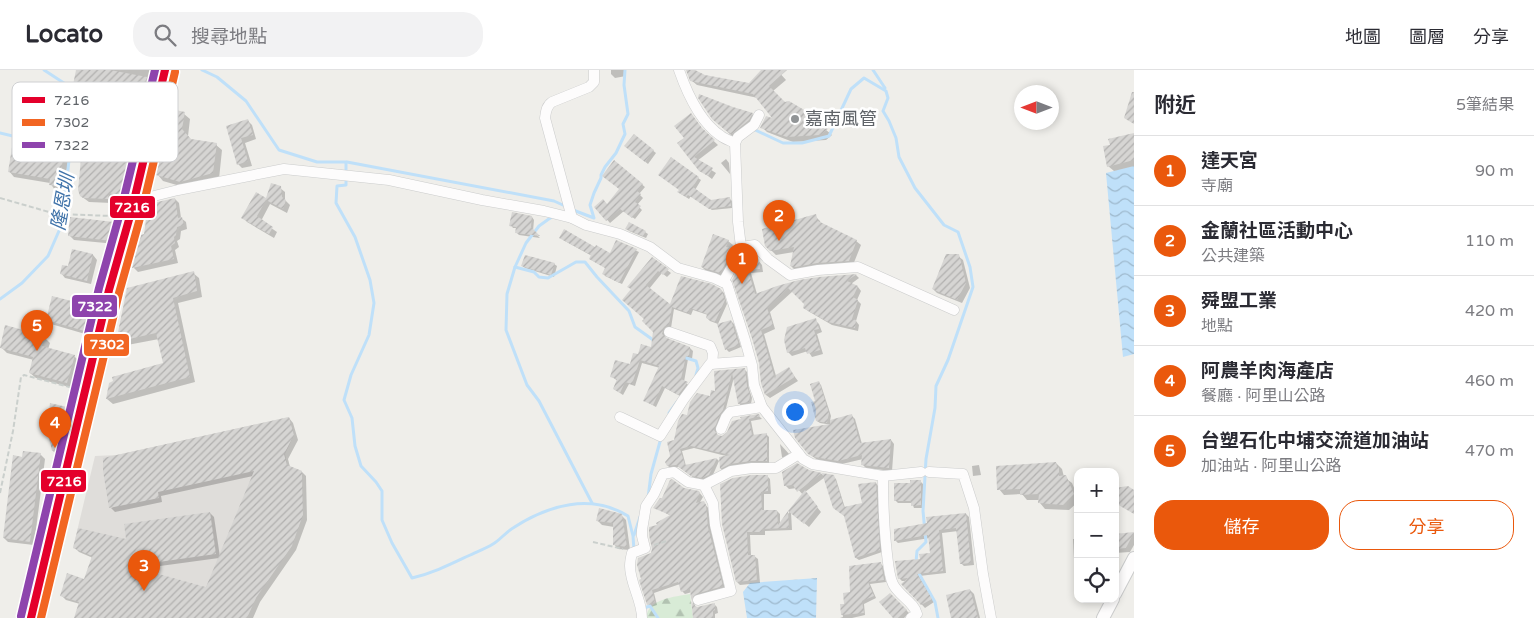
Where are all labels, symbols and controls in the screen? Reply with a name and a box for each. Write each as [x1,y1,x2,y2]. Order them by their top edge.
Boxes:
search box [133,12,483,57]
text: Locato [25,20,103,49]
icon: search [151,21,179,49]
text: 搜尋地點 [191,26,267,48]
text: 地圖 [1345,26,1381,48]
text: 圖層 [1409,26,1445,48]
text: 分享 [1473,26,1509,48]
legend [12,82,178,162]
north arrow [1014,85,1059,130]
text: 7216 [54,92,89,109]
text: 附近 [1154,93,1196,118]
text: 5筆結果 [1456,95,1514,115]
place label: 嘉南風管 [805,108,877,130]
marker: 嘉南風管 [789,113,801,125]
text: 7302 [54,114,89,131]
text: 7322 [54,137,89,154]
text: 達天宮 [1201,150,1258,172]
text: 1 [1165,161,1175,181]
text: 90 m [1475,161,1514,181]
water label: 隆恩圳 [47,169,79,232]
text: 寺廟 [1201,176,1233,196]
line badge: 7216 [109,195,156,219]
text: 7216 [114,199,150,216]
pin: 2 [763,200,795,241]
text: 金蘭社區活動中心 [1201,220,1353,242]
text: 2 [1165,231,1175,251]
text: 110 m [1465,231,1514,251]
pin: 1 [726,243,758,284]
text: 公共建築 [1201,246,1265,266]
text: 舜盟工業 [1201,290,1277,312]
line badge: 7322 [71,294,118,318]
text: 7322 [77,298,113,315]
text: 3 [1165,301,1175,321]
text: 420 m [1465,301,1514,321]
pin: 5 [21,310,53,351]
text: 地點 [1201,316,1233,336]
line badge: 7302 [83,333,130,357]
text: 7302 [89,336,125,353]
text: 阿農羊肉海產店 [1201,360,1334,382]
text: 4 [1165,371,1175,391]
text: 460 m [1465,371,1514,391]
text: 餐廳 · 阿里山公路 [1201,386,1325,406]
your location [782,399,808,425]
pin: 4 [39,407,71,448]
text: 台塑石化中埔交流道加油站 [1201,430,1429,452]
text: 5 [1165,441,1175,461]
text: 470 m [1465,441,1514,461]
text: 加油站 · 阿里山公路 [1201,456,1341,476]
map controls [1074,468,1119,603]
button: + [1074,468,1119,513]
line badge: 7216 [40,469,87,493]
text: 7216 [46,473,82,490]
button: 儲存 [1154,500,1329,550]
button: 分享 [1339,500,1514,550]
button: − [1074,513,1119,558]
pin: 3 [128,550,160,591]
button: locate [1074,558,1119,603]

